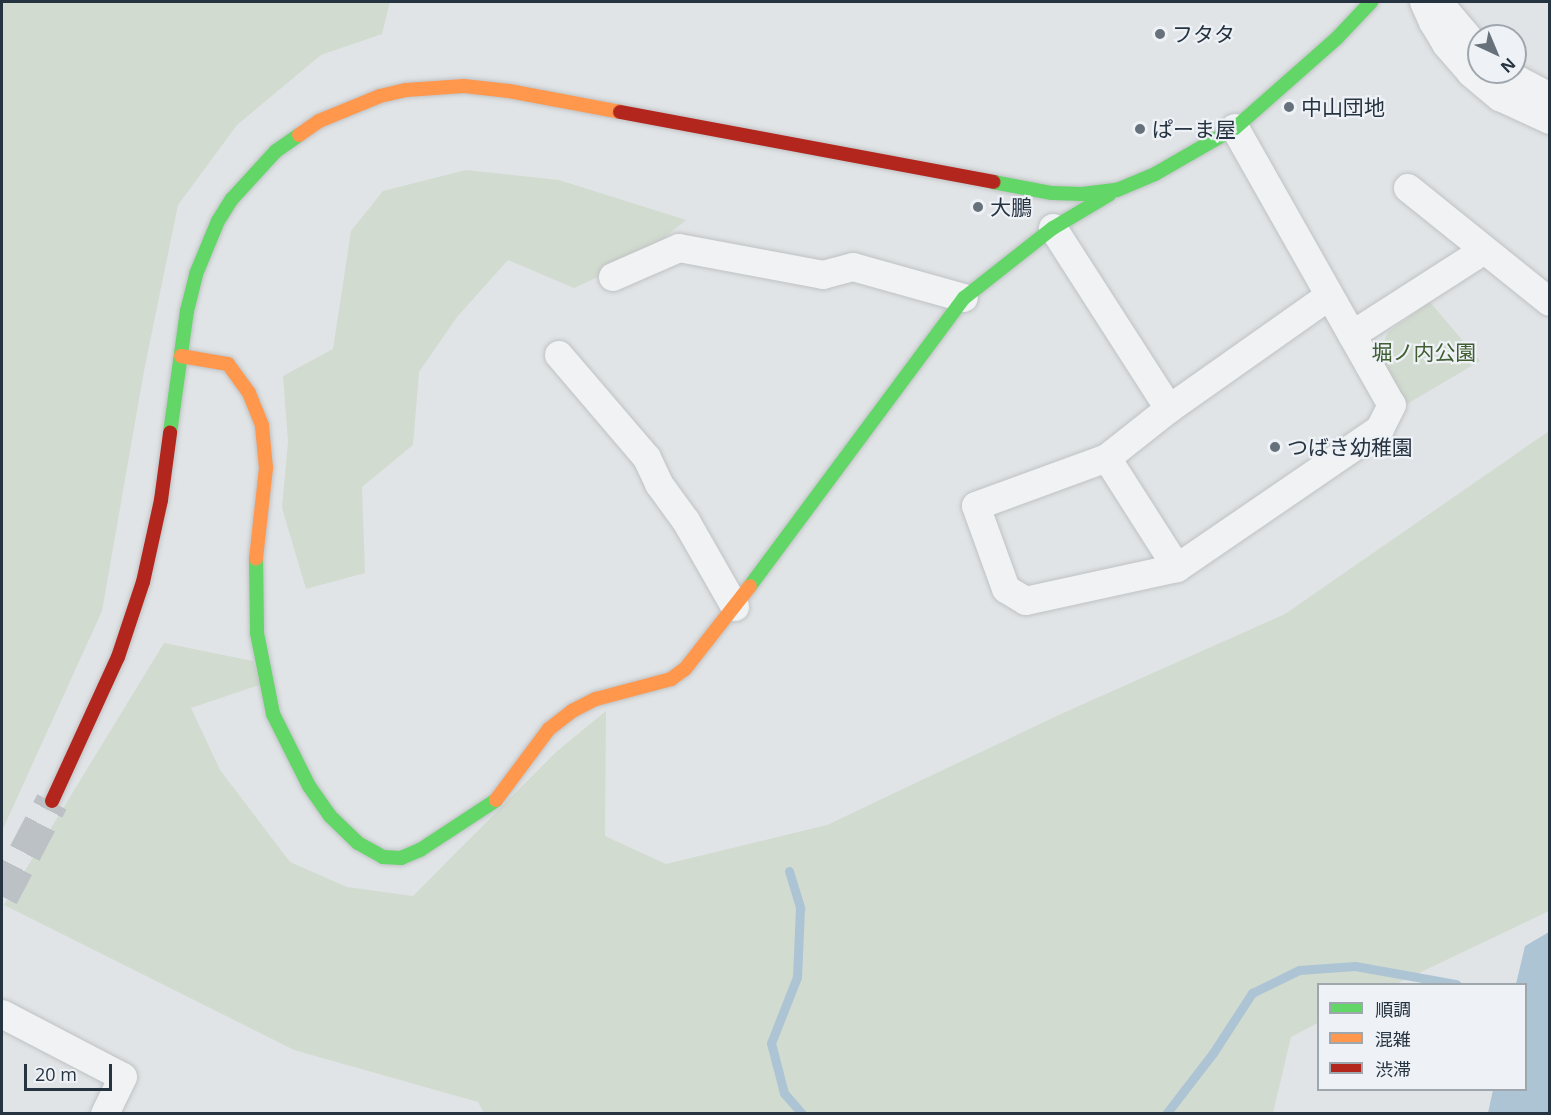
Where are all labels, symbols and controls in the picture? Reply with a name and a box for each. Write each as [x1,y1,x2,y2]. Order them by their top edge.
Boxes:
place label: フタタ [1172,21,1235,47]
north arrow [1467,24,1527,84]
marker: フタタ [1153,27,1167,41]
text: N [1496,53,1520,78]
place label: 中山団地 [1301,94,1385,120]
marker: 中山団地 [1282,100,1296,114]
place label: ぱーま屋 [1152,116,1236,142]
marker: ぱーま屋 [1133,122,1147,136]
place label: 大鵬 [990,194,1032,220]
marker: 大鵬 [971,200,985,214]
park label: 堀ノ内公園 [1372,339,1476,365]
place label: つばき幼稚園 [1287,434,1413,460]
marker: つばき幼稚園 [1268,440,1282,454]
legend [1317,983,1527,1091]
text: 順調 [1375,997,1411,1021]
text: 混雑 [1375,1027,1411,1051]
scale bar [27,1052,116,1090]
text: 渋滞 [1375,1057,1411,1081]
text: 20 m [35,1062,77,1086]

